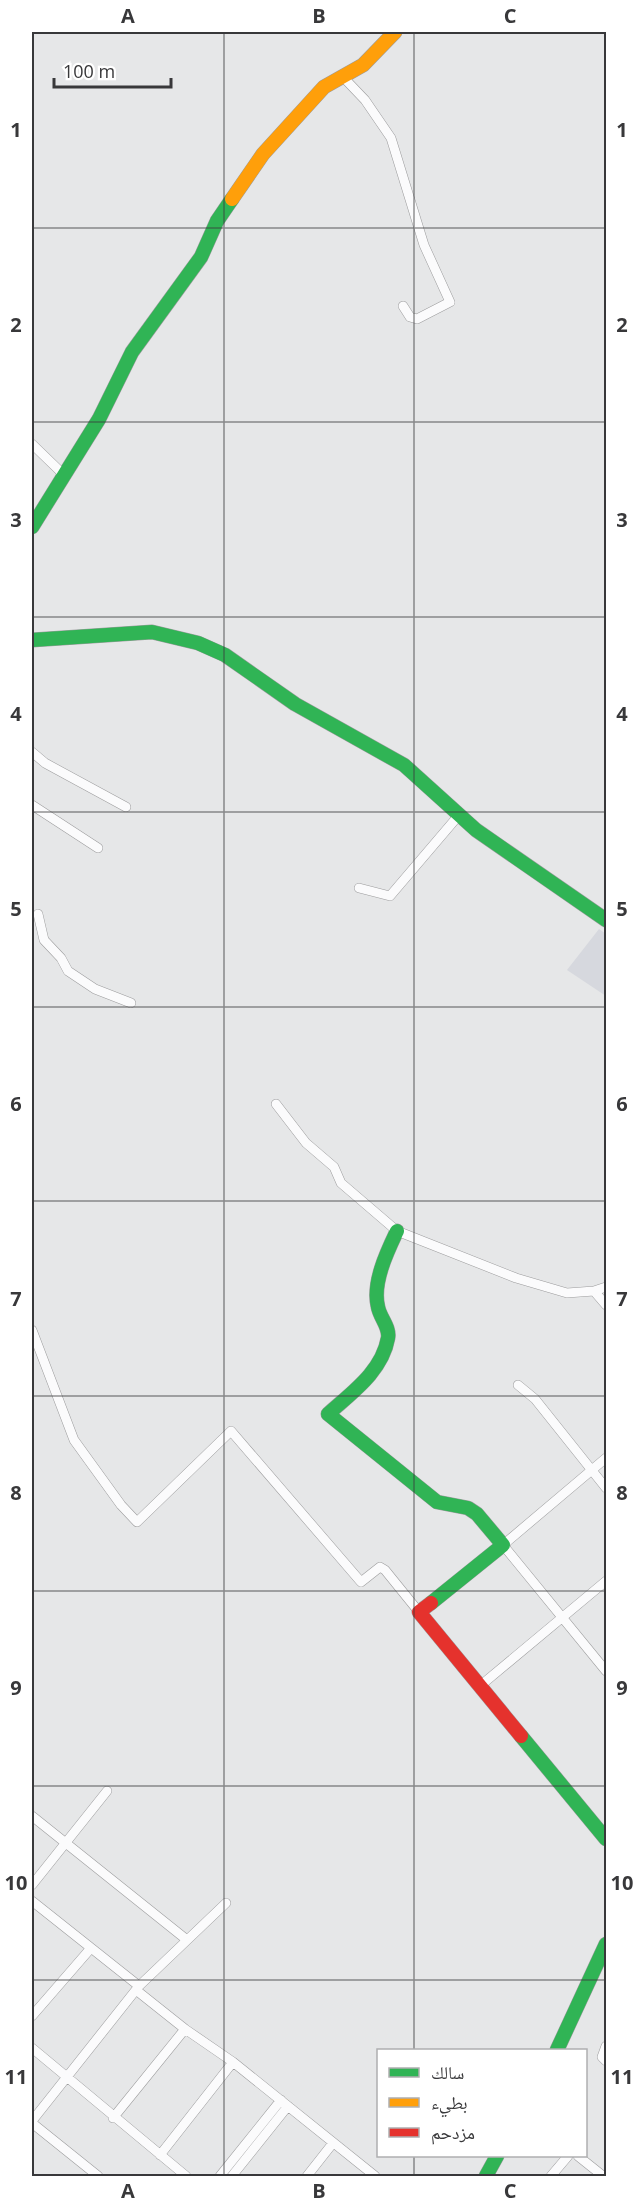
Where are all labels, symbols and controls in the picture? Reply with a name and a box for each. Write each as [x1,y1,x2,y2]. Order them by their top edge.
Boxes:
text: A [121,2,135,29]
text: B [312,2,326,29]
text: C [504,2,517,29]
scale bar [54,51,171,89]
text: 100 m [63,59,115,83]
text: 1 [10,116,22,143]
text: 1 [616,116,628,143]
text: 2 [10,311,22,338]
text: 2 [616,311,628,338]
text: 3 [10,506,22,533]
text: 3 [616,506,628,533]
text: 4 [10,700,22,727]
text: 4 [616,700,628,727]
text: 5 [10,895,22,922]
text: 5 [616,895,628,922]
text: 6 [10,1090,22,1117]
text: 6 [616,1090,628,1117]
text: 7 [10,1285,22,1312]
text: 7 [616,1285,628,1312]
text: 8 [10,1479,22,1506]
text: 8 [616,1479,628,1506]
text: 9 [10,1674,22,1701]
text: 9 [616,1674,628,1701]
text: 10 [5,1869,27,1896]
text: 10 [611,1869,633,1896]
legend [377,2049,587,2157]
text: سالك [431,2060,464,2084]
text: 11 [5,2063,27,2090]
text: 11 [611,2063,633,2090]
text: بطيء [431,2090,468,2118]
text: مزدحم [431,2120,475,2145]
text: A [121,2177,135,2204]
text: B [312,2177,326,2204]
text: C [504,2177,517,2204]

